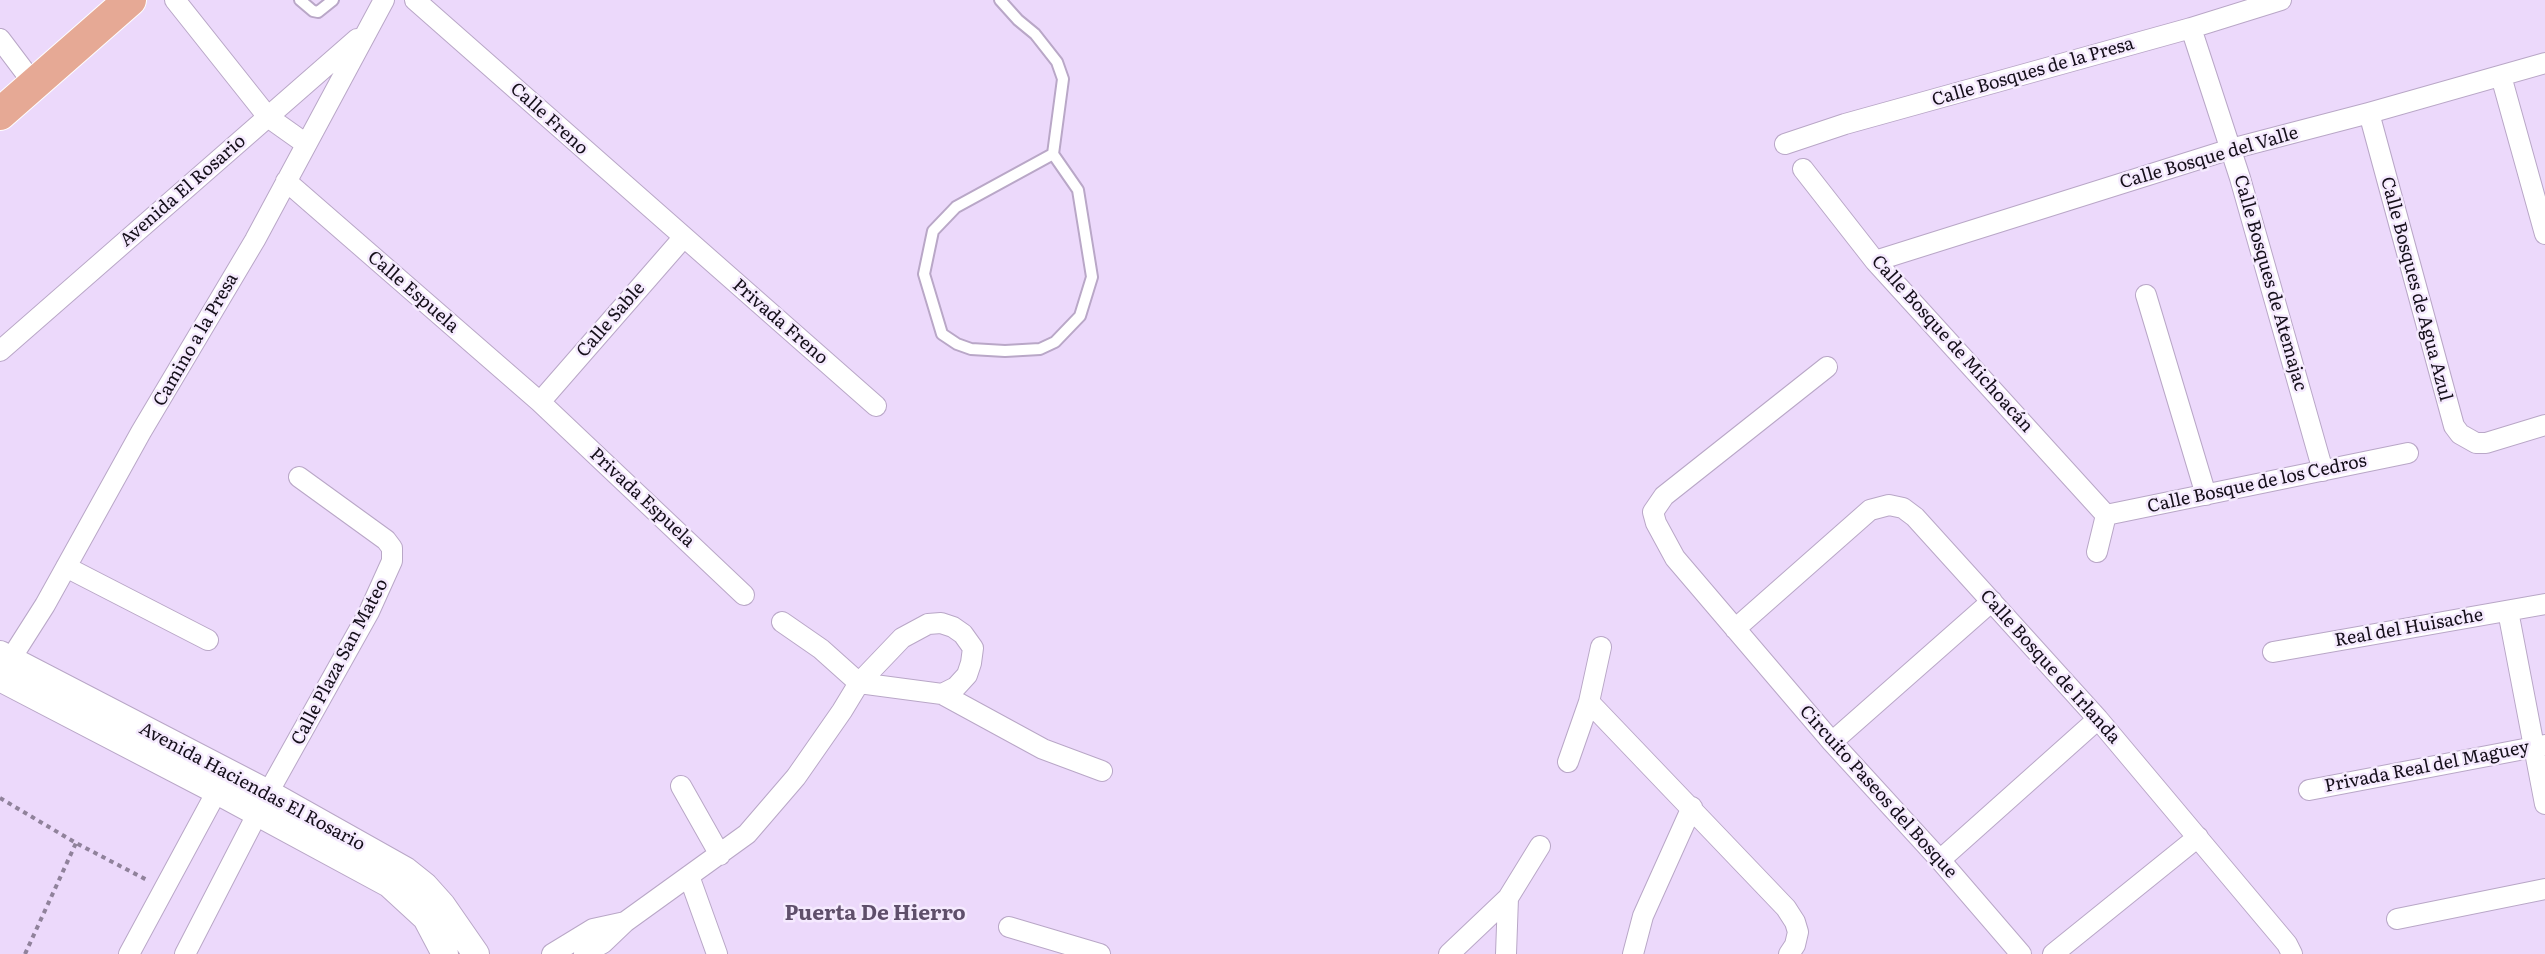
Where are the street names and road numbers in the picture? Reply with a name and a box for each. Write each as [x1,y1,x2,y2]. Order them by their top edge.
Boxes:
street label: Calle Bosques de la Presa [1929,33,2137,111]
street label: Calle Freno [506,78,592,160]
street label: Calle Bosque del Valle [2117,122,2301,194]
street label: Avenida El Rosario [116,130,250,252]
street label: Calle Bosques de Atemajac [2229,173,2311,393]
street label: Calle Bosques de Agua Azul [2376,175,2456,403]
street label: Calle Espuela [363,247,463,337]
street label: Calle Bosque de Michoacán [1867,251,2037,437]
street label: Camino a la Presa [149,270,243,410]
street label: Privada Freno [728,275,832,369]
street label: Calle Sable [572,278,650,362]
street label: Privada Espuela [585,444,699,552]
street label: Calle Bosque de los Cedros [2145,450,2369,518]
street label: Calle Plaza San Mateo [287,575,393,749]
street label: Calle Bosque de Irlanda [1975,586,2125,748]
street label: Real del Huisache [2333,604,2485,652]
street label: Circuito Paseos del Bosque [1795,701,1961,883]
street label: Avenida Haciendas El Rosario [135,718,369,856]
street label: Privada Real del Maguey [2323,737,2531,797]

